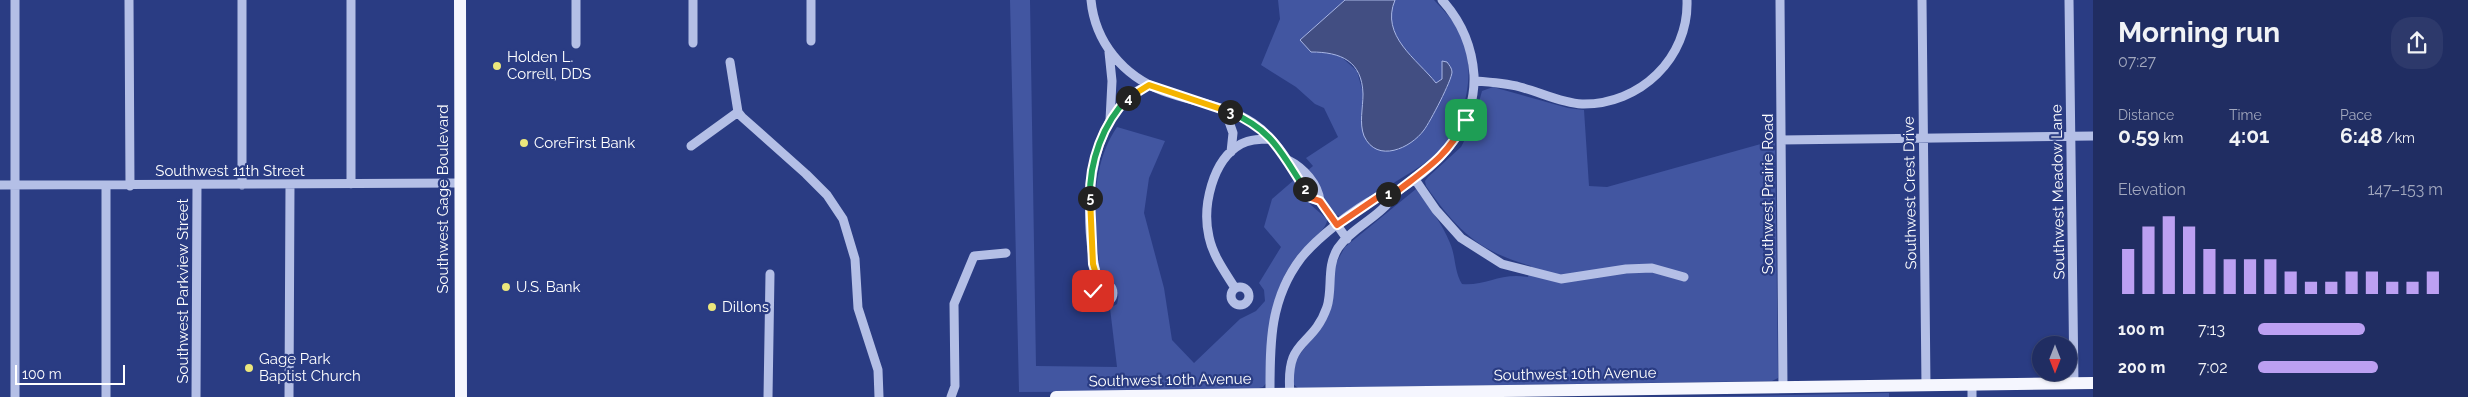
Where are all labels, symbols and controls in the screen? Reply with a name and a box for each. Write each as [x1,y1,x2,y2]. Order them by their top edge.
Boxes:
text: Morning run [2118,16,2280,49]
button: share [2391,17,2443,69]
place label: Holden L. Correll, DDS [507,48,591,83]
text: 07:27 [2118,52,2156,71]
marker: Holden L. Correll, DDS [491,60,503,72]
pin: 4 [1116,86,1140,110]
text: 4 [1125,90,1133,106]
pin [1445,99,1487,141]
pin: 3 [1218,100,1242,124]
street label: Southwest Gage Boulevard [434,104,452,294]
text: 3 [1227,104,1234,120]
street label: Southwest Meadow Lane [2047,104,2069,280]
icon: arrive [1452,106,1480,134]
text: Distance [2118,107,2174,123]
text: Time [2229,107,2262,123]
text: Pace [2340,107,2372,123]
street label: Southwest Prairie Road [1759,114,1777,274]
street label: Southwest Crest Drive [1900,116,1920,270]
text: 0.59 [2118,123,2160,148]
text: 4:01 [2229,123,2269,148]
text: 6:48 [2340,123,2383,148]
text: km [2160,130,2183,146]
text: /km [2383,130,2415,146]
place label: CoreFirst Bank [534,134,635,152]
marker: CoreFirst Bank [518,137,530,149]
street label: Southwest 11th Street [155,162,305,180]
pin: 2 [1292,176,1318,202]
text: Elevation [2118,180,2186,199]
text: 147–153 m [2367,180,2443,199]
text: 2 [1302,181,1309,197]
pin: 1 [1376,182,1400,206]
pin: 5 [1078,186,1102,210]
text: 1 [1385,186,1392,202]
text: 5 [1087,190,1094,206]
street label: Southwest Parkview Street [174,198,192,384]
pin [1072,270,1114,312]
icon: check [1079,277,1107,305]
place label: U.S. Bank [516,278,581,296]
marker: U.S. Bank [500,281,512,293]
place label: Dillons [722,298,769,316]
marker: Dillons [706,301,718,313]
text: 100 m [2118,320,2164,339]
text: 7:13 [2198,320,2225,339]
north arrow [2032,336,2078,381]
map controls [2032,336,2077,381]
place label: Gage Park Baptist Church [259,350,361,385]
text: 200 m [2118,358,2165,377]
text: 7:02 [2198,358,2228,377]
scale bar [15,362,125,385]
marker: Gage Park Baptist Church [243,362,255,374]
street label: Southwest 10th Avenue [1493,364,1657,384]
text: 100 m [22,366,62,382]
street label: Southwest 10th Avenue [1088,370,1252,390]

